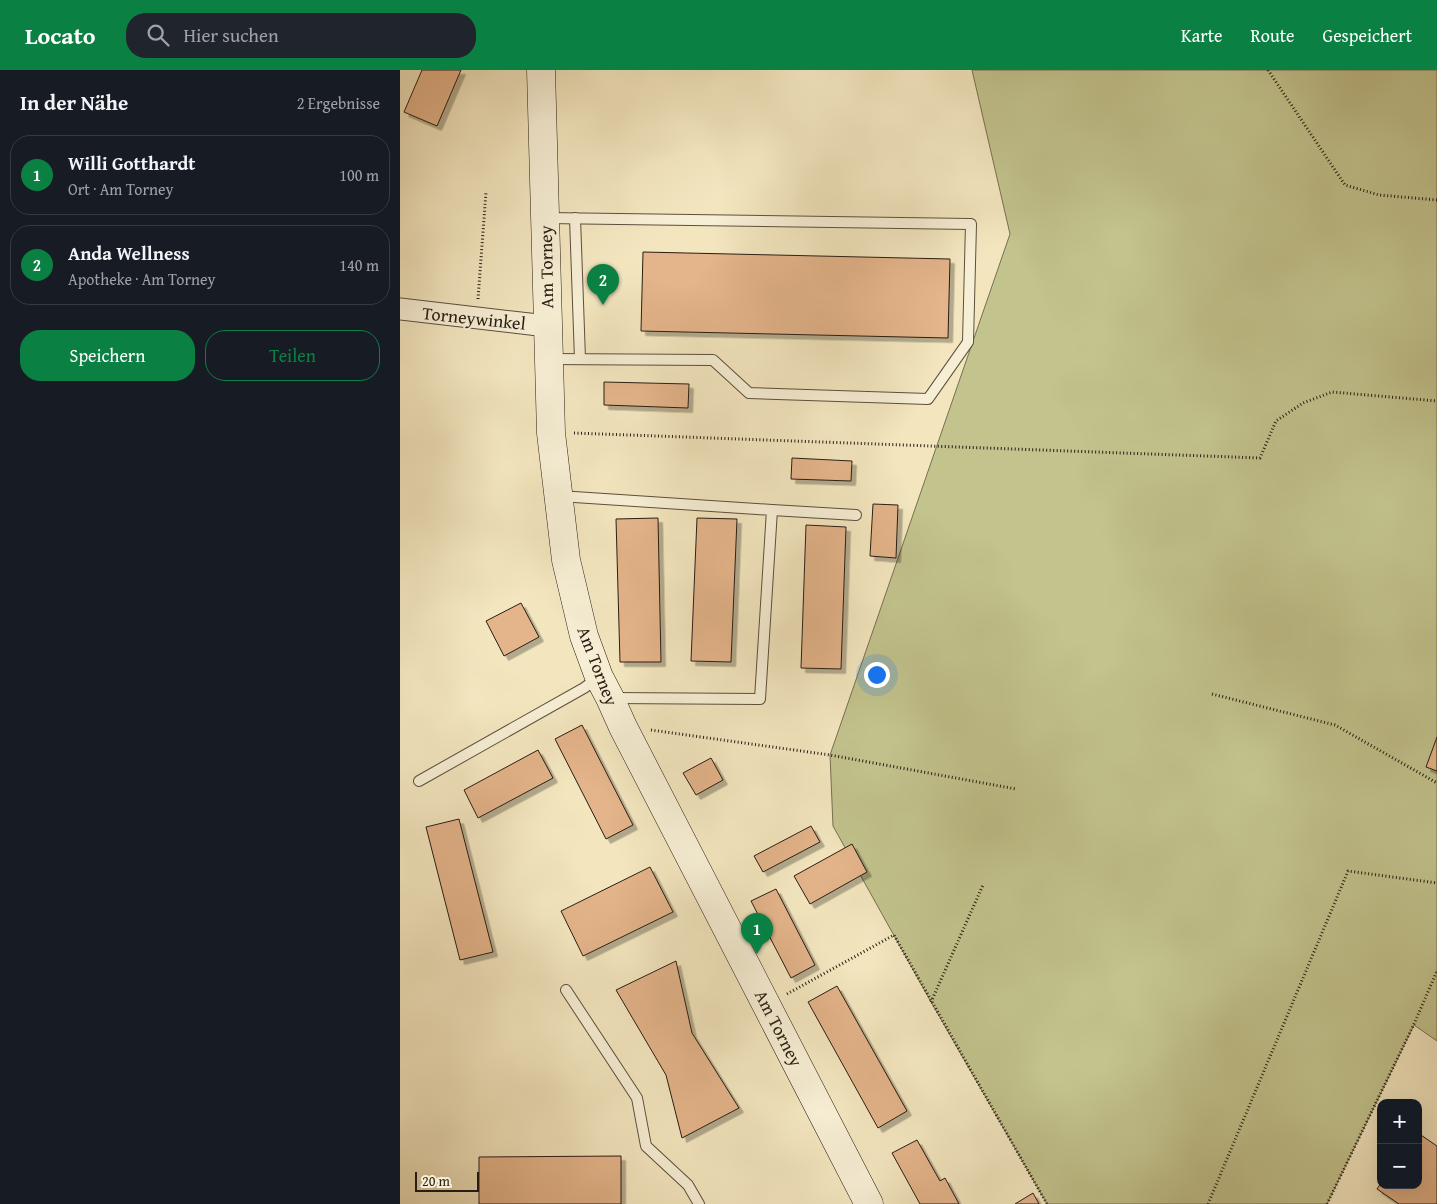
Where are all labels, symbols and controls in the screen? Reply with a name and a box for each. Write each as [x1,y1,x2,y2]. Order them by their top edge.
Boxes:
search box [126,13,476,58]
text: Locato [25,18,96,53]
icon: search [144,21,172,49]
text: Hier suchen [184,21,279,49]
text: Karte [1181,22,1222,49]
text: Route [1250,22,1295,49]
text: Gespeichert [1323,22,1412,49]
text: In der Nähe [20,87,128,118]
text: 2 Ergebnisse [297,91,380,115]
text: Willi Gotthardt [68,149,196,177]
text: 1 [33,163,41,187]
text: 100 m [339,163,379,187]
text: Ort · Am Torney [68,177,174,201]
street label: Am Torney [532,225,560,309]
text: Anda Wellness [68,239,190,267]
text: 2 [33,253,41,277]
text: 140 m [339,253,379,277]
pin: 2 [587,264,619,305]
text: Apotheke · Am Torney [68,267,216,291]
street label: Torneywinkel [421,299,527,337]
button: Speichern [20,330,195,381]
button: Teilen [205,330,380,381]
street label: Am Torney [571,622,626,710]
your location [864,662,890,688]
pin: 1 [741,913,773,954]
street label: Am Torney [748,985,810,1071]
map controls [1377,1099,1422,1189]
button: + [1377,1099,1422,1144]
button: − [1377,1144,1422,1189]
scale bar [415,1169,479,1192]
text: 20 m [422,1171,450,1191]

